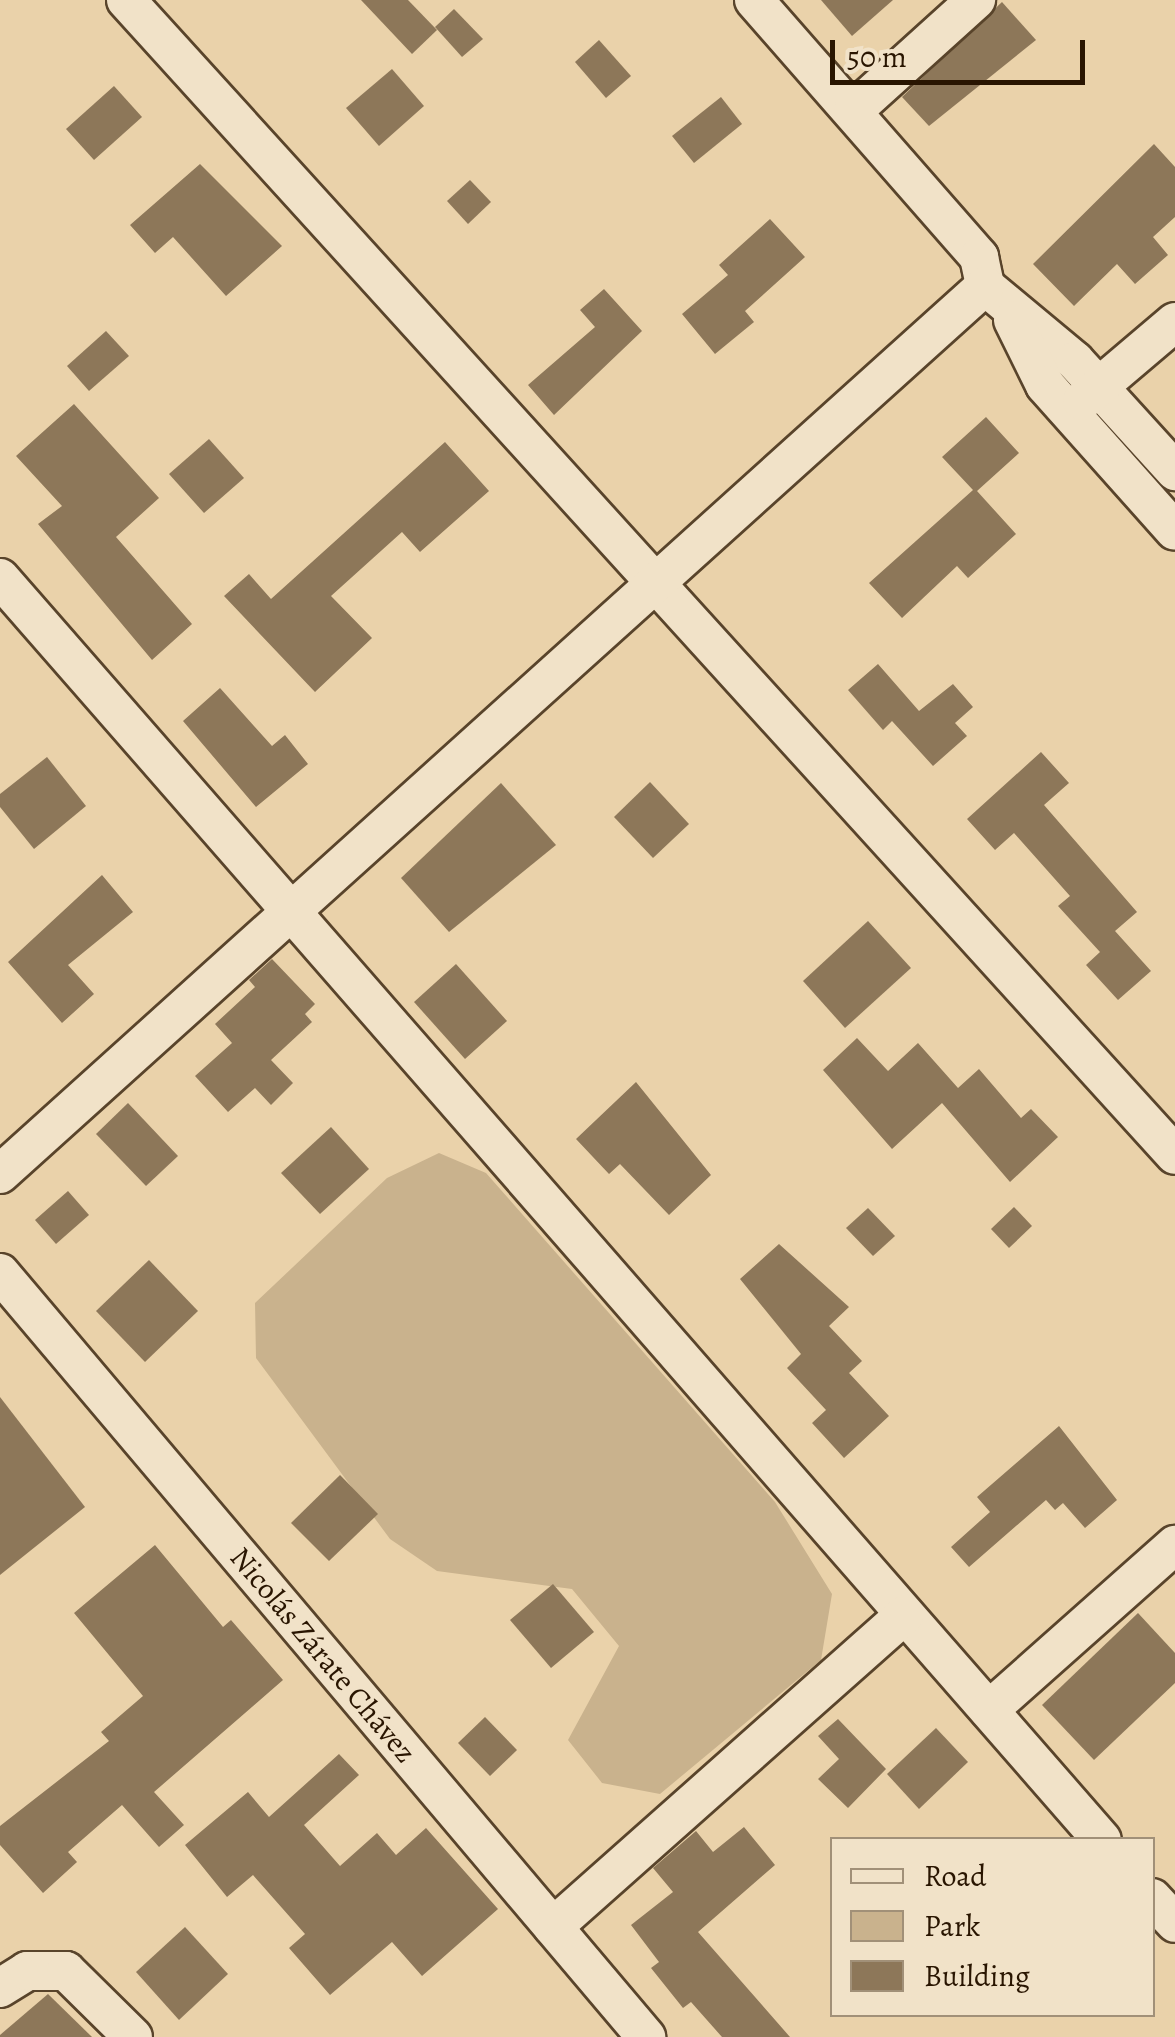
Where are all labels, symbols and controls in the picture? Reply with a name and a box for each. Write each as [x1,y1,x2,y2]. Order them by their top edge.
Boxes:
scale bar [835,20,1090,82]
text: 50 m [847,37,907,77]
street label: Nicolás Zárate Chávez [222,1540,424,1770]
legend [830,1837,1155,2017]
text: Road [924,1856,986,1896]
text: Park [924,1906,980,1946]
text: Building [924,1956,1030,1996]

